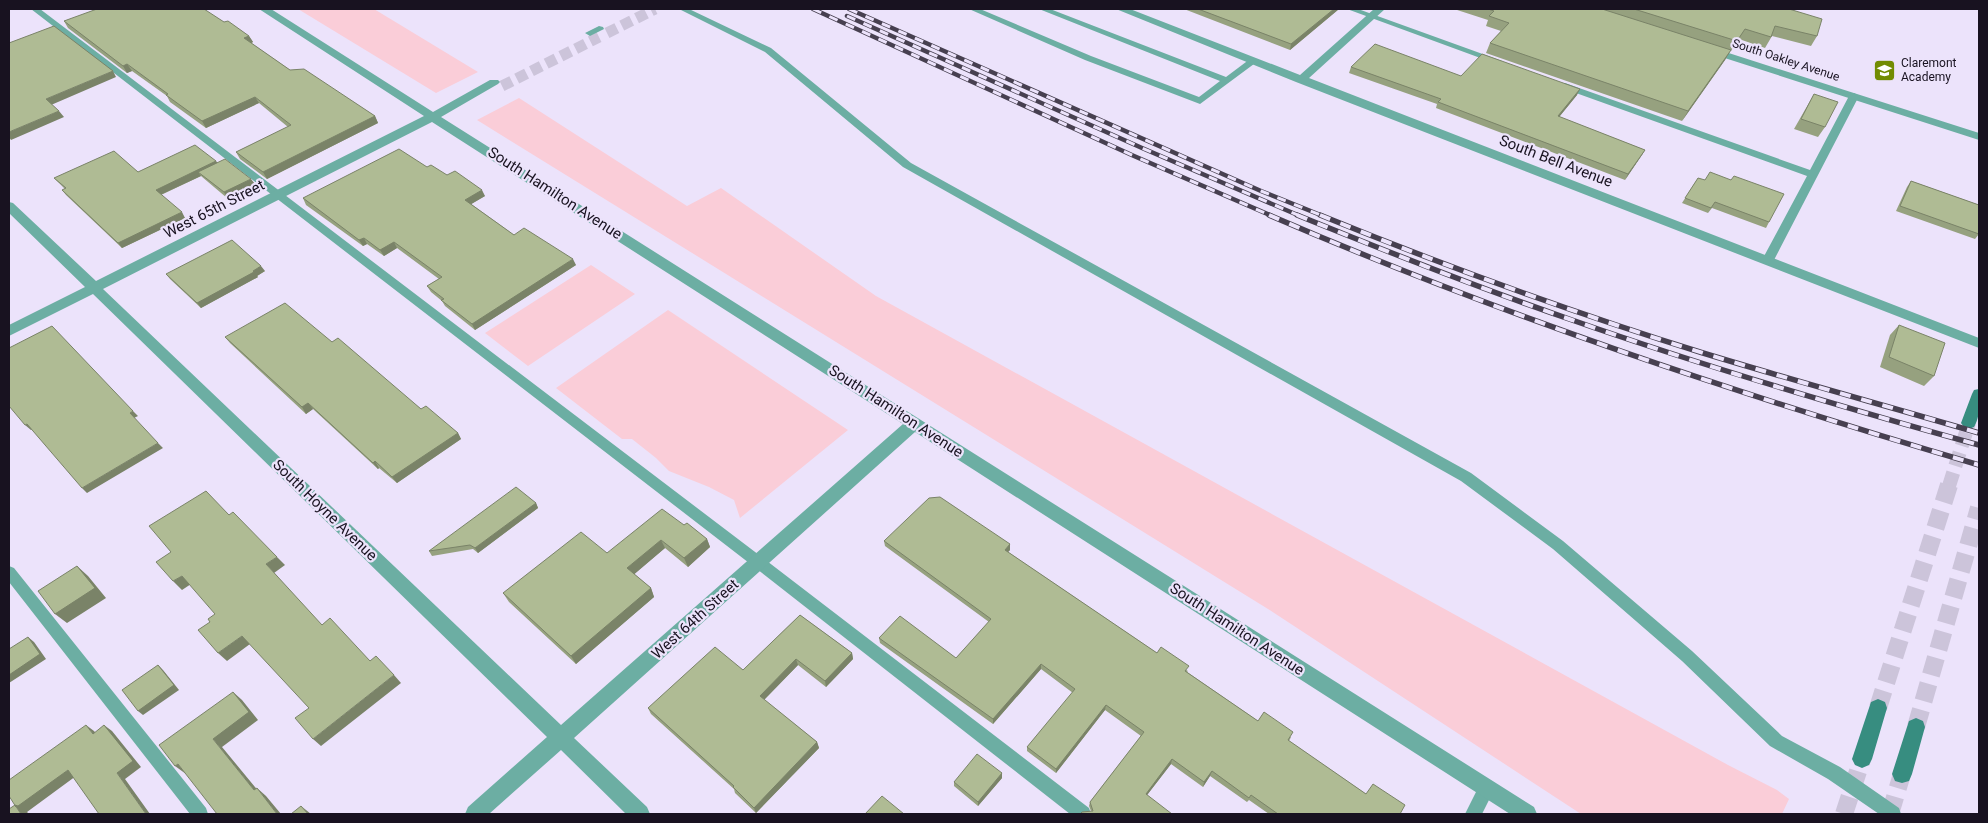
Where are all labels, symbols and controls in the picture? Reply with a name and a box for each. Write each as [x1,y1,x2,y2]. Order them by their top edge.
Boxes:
street label: South Oakley Avenue [1731,36,1841,84]
place label: Claremont Academy [1901,56,1957,84]
school or university icon: Claremont Academy [1873,58,1897,82]
street label: South Bell Avenue [1497,131,1615,191]
street label: South Hamilton Avenue [485,143,625,243]
street label: West 65th Street [161,176,267,242]
street label: South Hamilton Avenue [826,361,966,461]
street label: South Hoyne Avenue [269,456,381,564]
street label: West 64th Street [648,575,742,663]
street label: South Hamilton Avenue [1167,579,1307,679]

